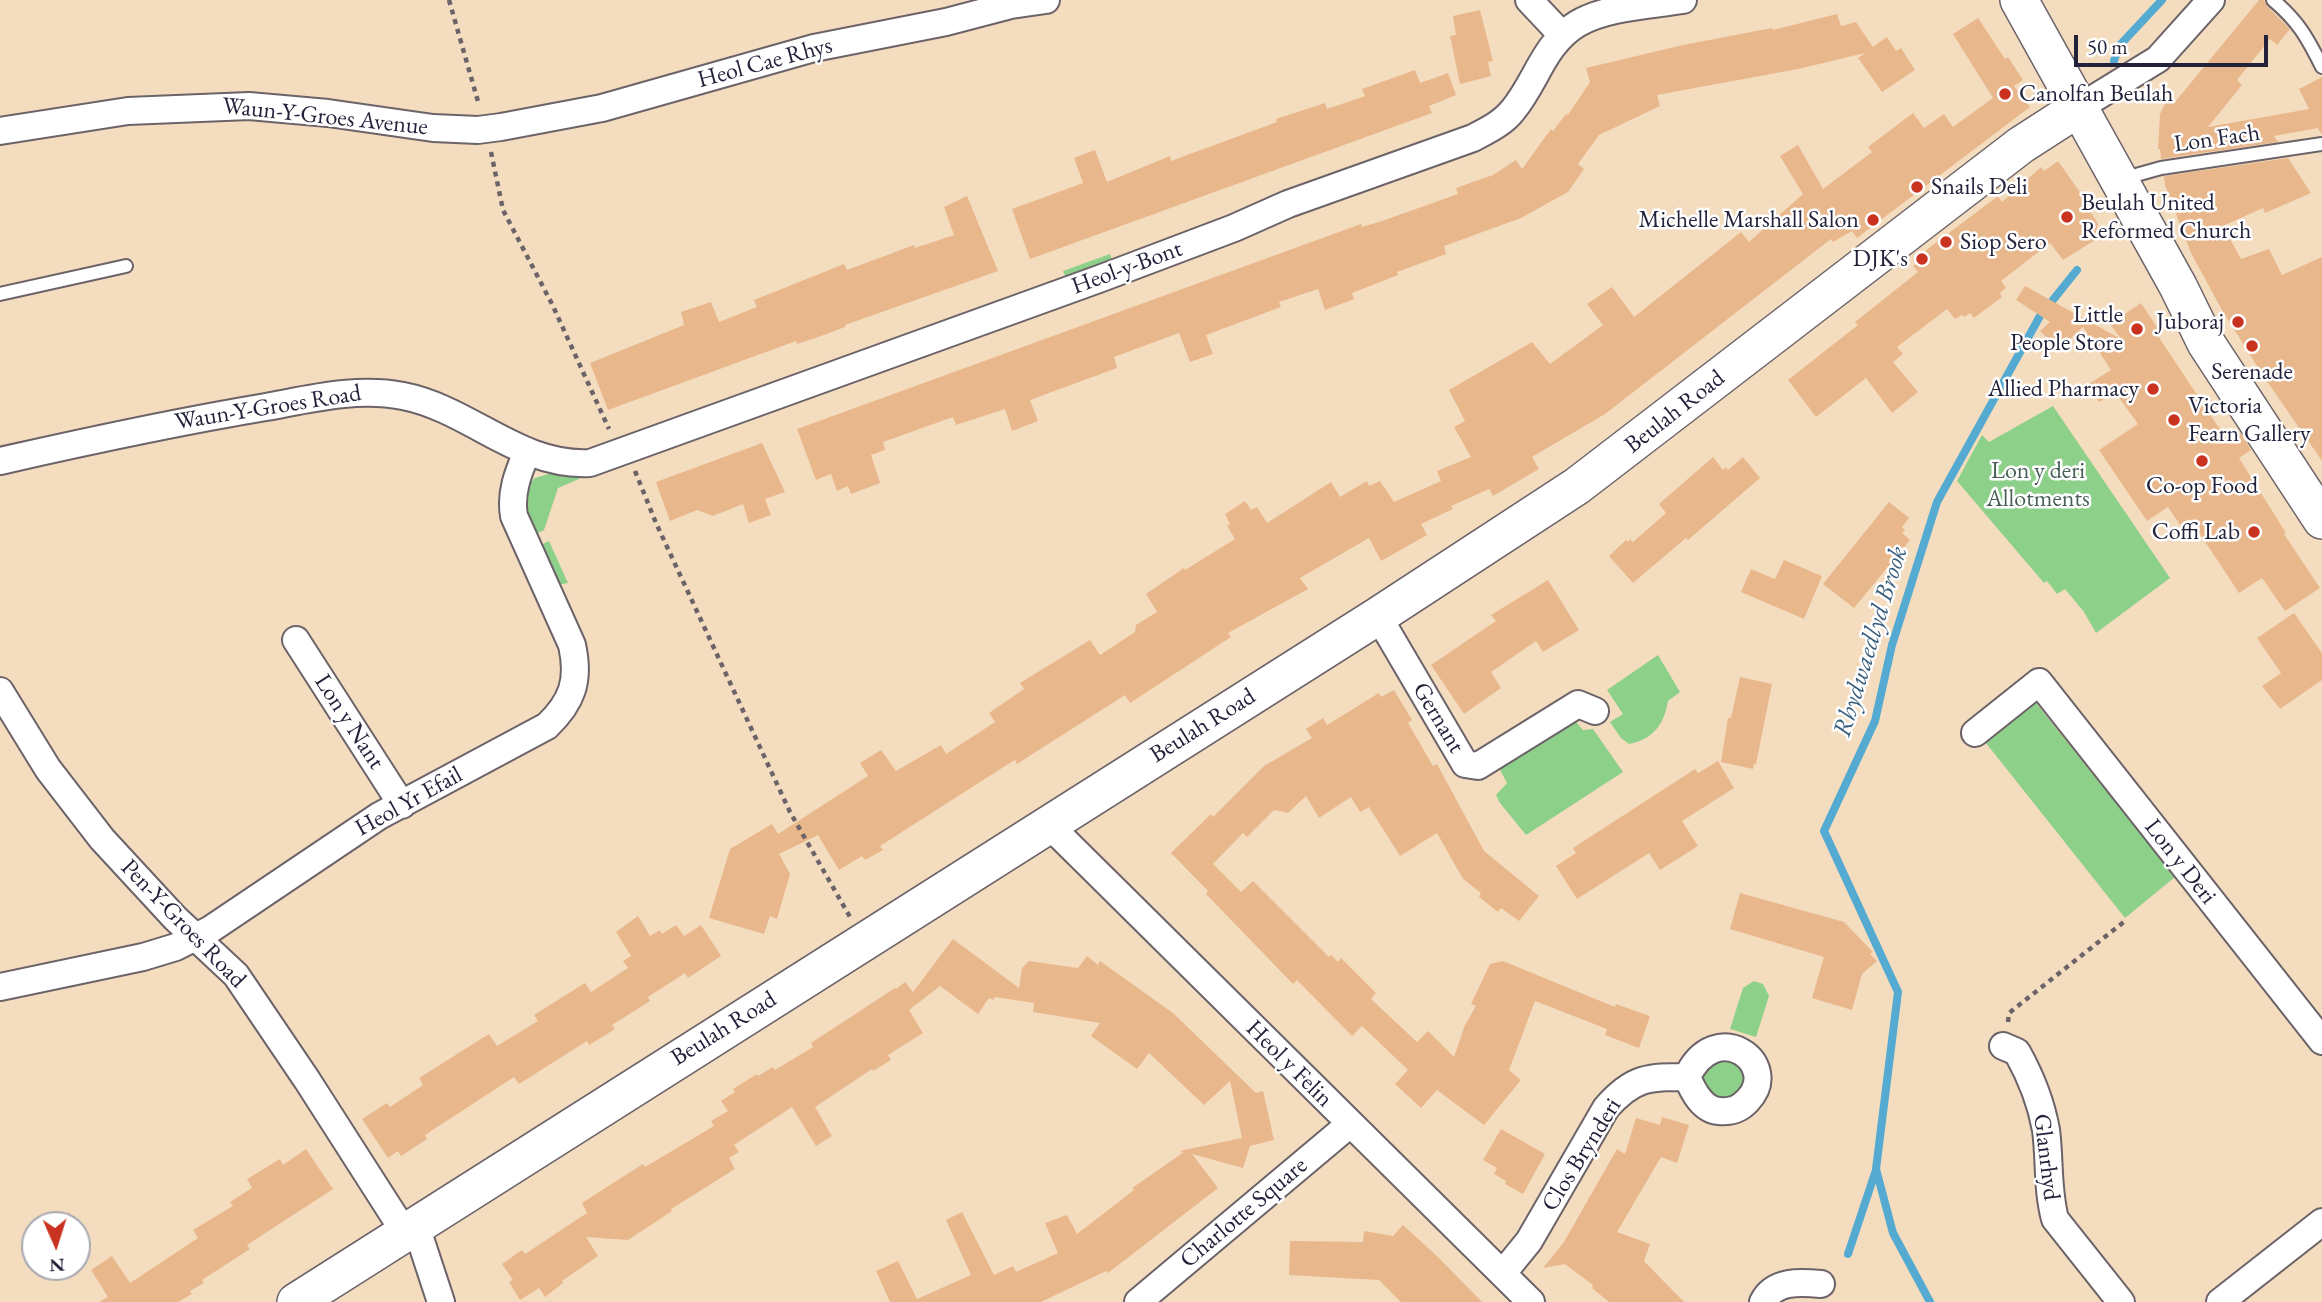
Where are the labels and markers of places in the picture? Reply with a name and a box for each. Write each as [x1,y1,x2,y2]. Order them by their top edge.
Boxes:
place label: Canolfan Beulah [2019,80,2173,108]
marker: Canolfan Beulah [1997,86,2013,102]
place label: Snails Deli [1931,173,2028,201]
marker: Snails Deli [1909,179,1925,195]
place label: Beulah United Reformed Church [2081,189,2251,245]
place label: Michelle Marshall Salon [1639,206,1859,234]
marker: Beulah United Reformed Church [2059,209,2075,225]
marker: Michelle Marshall Salon [1865,212,1881,228]
place label: Siop Sero [1960,228,2047,256]
marker: Siop Sero [1938,234,1954,250]
place label: DJK's [1853,245,1908,273]
marker: DJK's [1914,251,1930,267]
place label: Little People Store [2010,301,2123,357]
place label: Juboraj [2156,308,2224,336]
marker: Juboraj [2230,314,2246,330]
marker: Little People Store [2129,321,2145,337]
marker: Serenade [2244,338,2260,354]
place label: Serenade [2211,358,2293,386]
place label: Allied Pharmacy [1988,375,2139,403]
marker: Allied Pharmacy [2145,381,2161,397]
place label: Victoria Fearn Gallery [2188,392,2310,448]
marker: Victoria Fearn Gallery [2166,412,2182,428]
marker: Co-op Food [2194,453,2210,469]
place label: Co-op Food [2146,472,2258,500]
place label: Coffi Lab [2152,518,2240,546]
marker: Coffi Lab [2246,524,2262,540]

